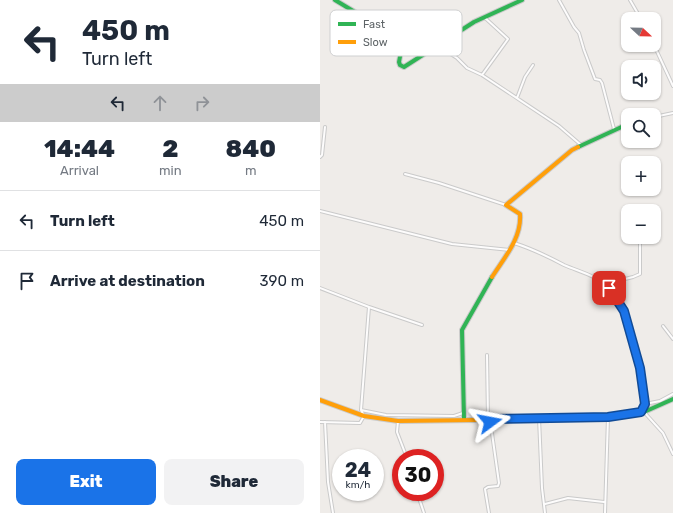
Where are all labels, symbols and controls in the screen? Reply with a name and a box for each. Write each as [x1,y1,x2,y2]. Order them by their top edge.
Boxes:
legend [330,10,462,56]
north arrow [621,12,661,52]
map controls [621,12,661,244]
text: 450 m [82,14,170,47]
icon: left [16,16,68,68]
text: Fast [363,18,386,31]
text: Slow [363,36,388,49]
text: Turn left [82,48,152,70]
button: sound [621,60,661,100]
icon: left [107,92,129,114]
icon: ahead [149,92,171,114]
icon: right [191,92,213,114]
button: search [621,108,661,148]
text: 14:44 [44,135,115,163]
text: 2 [162,135,178,163]
text: 840 [226,135,276,163]
button: + [621,156,661,196]
text: Arrival [60,163,99,178]
text: min [159,163,182,178]
text: m [245,163,257,178]
button: − [621,204,661,244]
icon: left [16,210,38,232]
text: Turn left [50,212,115,230]
text: 450 m [259,212,304,230]
icon: arrive [16,270,38,292]
pin [592,271,626,305]
text: Arrive at destination [50,272,205,290]
text: 390 m [260,272,304,290]
icon: arrive [598,277,620,299]
position arrow [469,401,511,443]
speed limit sign: 30 [392,449,444,501]
text: 24 [345,458,371,482]
button: Exit [16,459,156,505]
button: Share [164,459,304,505]
text: km/h [346,479,370,491]

